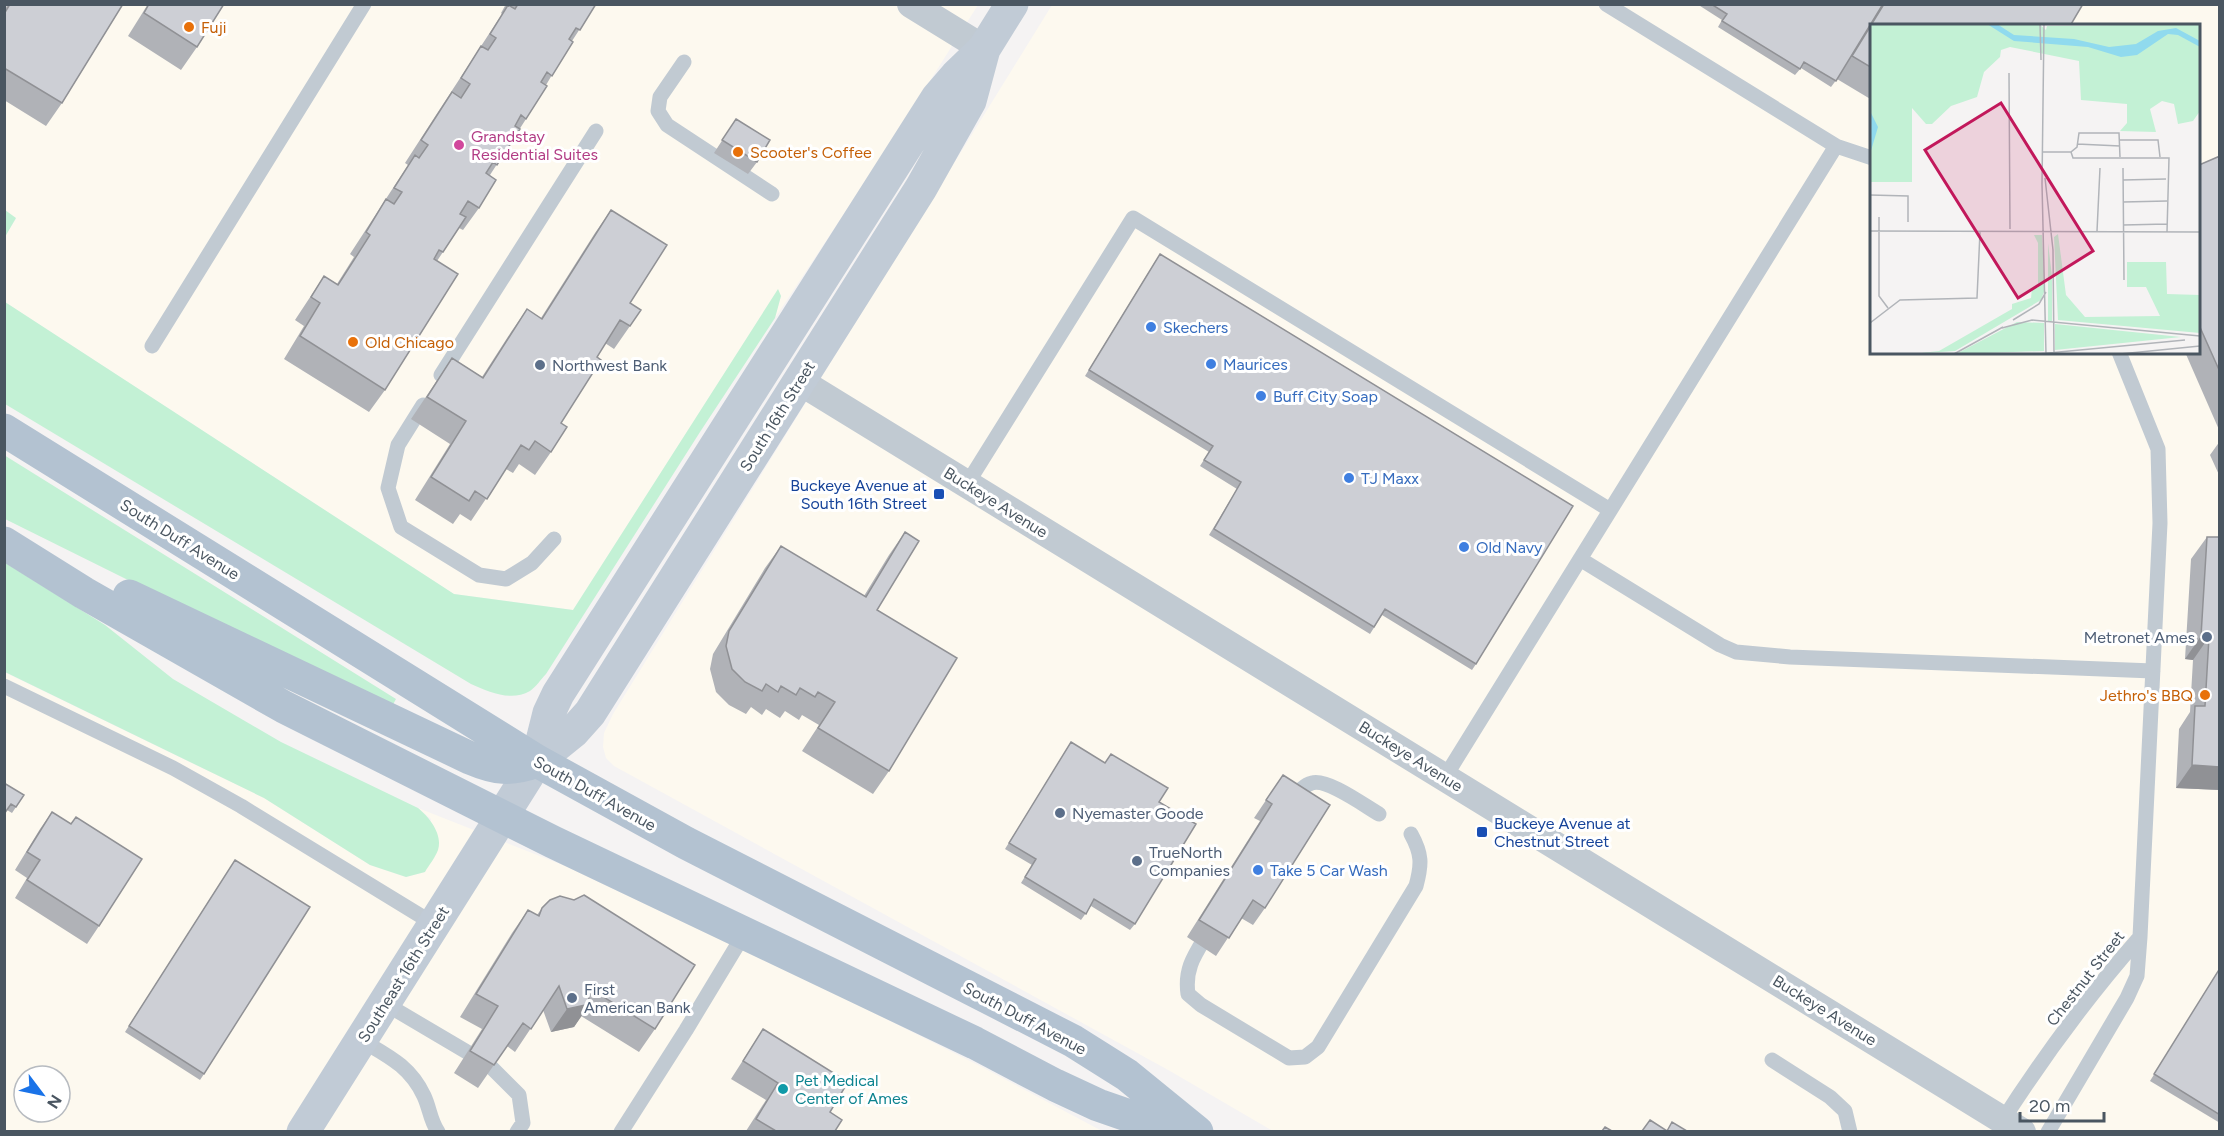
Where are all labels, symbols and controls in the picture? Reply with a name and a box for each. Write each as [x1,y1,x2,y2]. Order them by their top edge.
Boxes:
place label: Fuji [201,18,226,37]
marker: Fuji [182,20,196,34]
inset map [1870,24,2200,354]
place label: Grandstay Residential Suites [471,127,598,164]
marker: Grandstay Residential Suites [452,138,466,152]
place label: Scooter's Coffee [750,143,872,162]
marker: Scooter's Coffee [731,145,745,159]
place label: Skechers [1163,318,1228,337]
marker: Skechers [1144,320,1158,334]
place label: Old Chicago [365,333,454,352]
marker: Old Chicago [346,335,360,349]
place label: Maurices [1223,355,1288,374]
place label: Northwest Bank [552,356,667,375]
marker: Maurices [1204,357,1218,371]
marker: Northwest Bank [533,358,547,372]
street label: South 16th Street [736,358,819,475]
place label: Buff City Soap [1273,387,1378,406]
marker: Buff City Soap [1254,389,1268,403]
street label: Buckeye Avenue [940,463,1051,542]
place label: TJ Maxx [1361,469,1419,488]
marker: TJ Maxx [1342,471,1356,485]
place label: Buckeye Avenue at South 16th Street [790,476,927,513]
marker: Buckeye Avenue at South 16th Street [932,487,946,501]
street label: South Duff Avenue [117,495,243,584]
place label: Old Navy [1476,538,1543,557]
marker: Old Navy [1457,540,1471,554]
place label: Metronet Ames [2084,628,2195,647]
marker: Metronet Ames [2200,630,2214,644]
place label: Jethro's BBQ [2100,686,2193,705]
marker: Jethro's BBQ [2198,688,2212,702]
street label: Buckeye Avenue [1355,717,1466,796]
street label: South Duff Avenue [530,752,659,835]
place label: Nyemaster Goode [1072,804,1204,823]
marker: Nyemaster Goode [1053,806,1067,820]
place label: Buckeye Avenue at Chestnut Street [1494,814,1631,851]
marker: Buckeye Avenue at Chestnut Street [1475,825,1489,839]
place label: TrueNorth Companies [1149,843,1230,880]
marker: TrueNorth Companies [1130,854,1144,868]
place label: Take 5 Car Wash [1270,861,1388,880]
marker: Take 5 Car Wash [1251,863,1265,877]
street label: Southeast 16th Street [354,903,453,1046]
street label: Chestnut Street [2042,927,2128,1030]
street label: Buckeye Avenue [1769,971,1880,1050]
street label: South Duff Avenue [960,978,1090,1059]
place label: First American Bank [584,980,691,1017]
marker: First American Bank [565,991,579,1005]
north arrow [12,1064,72,1124]
place label: Pet Medical Center of Ames [795,1071,908,1108]
marker: Pet Medical Center of Ames [776,1082,790,1096]
scale bar [2020,1085,2104,1123]
text: N [43,1091,66,1112]
text: 20 m [2029,1095,2070,1117]

